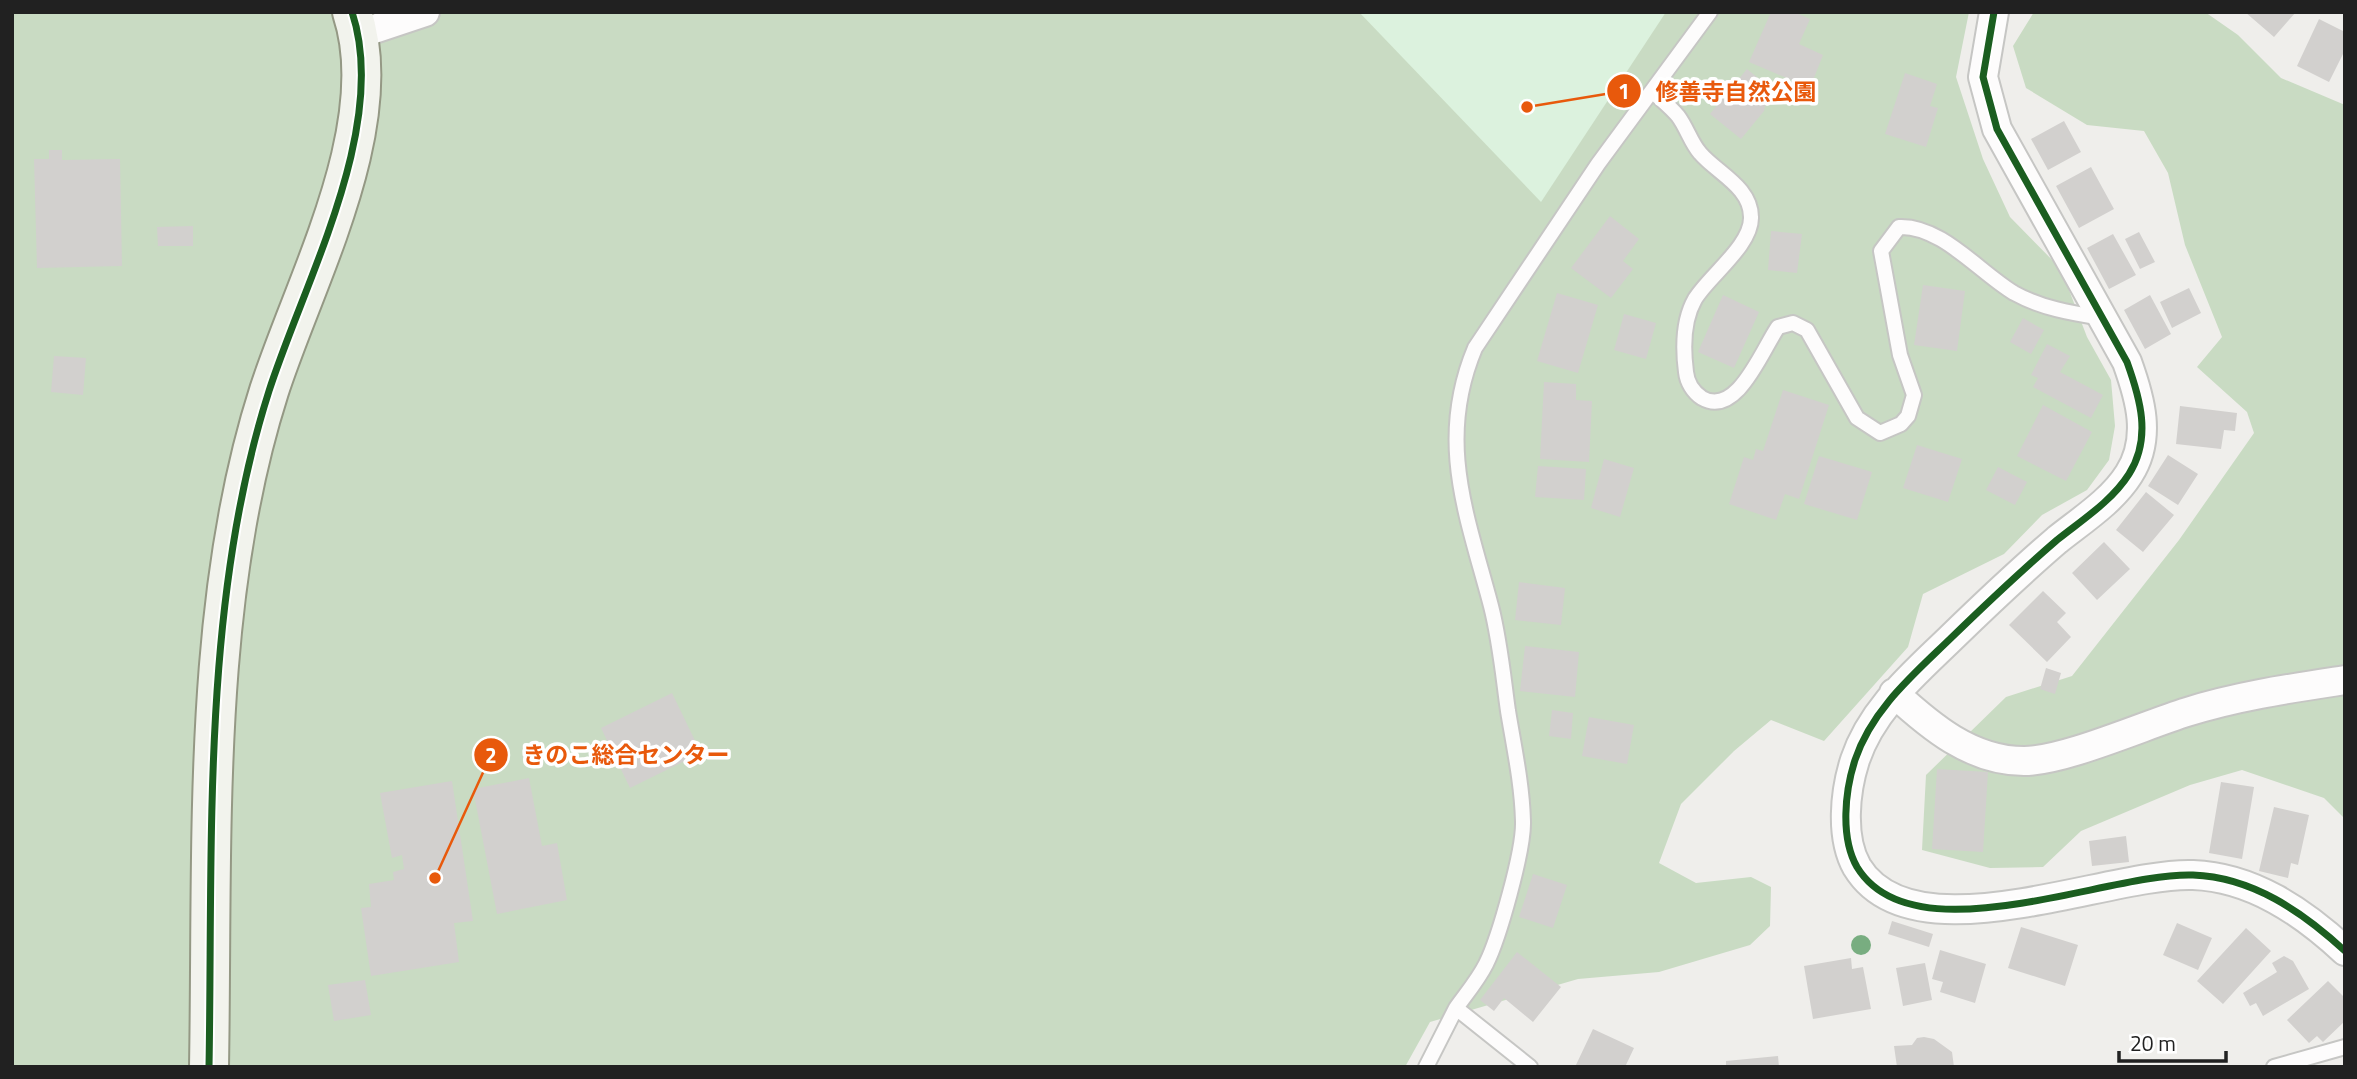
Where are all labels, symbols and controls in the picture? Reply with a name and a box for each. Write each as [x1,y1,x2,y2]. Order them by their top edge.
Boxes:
callout: 修善寺自然公園 [1607,69,1831,113]
text: 修善寺自然公園 [1656,74,1817,109]
text: 1 [1618,75,1630,107]
callout: きのこ総合センター [473,733,743,777]
text: きのこ総合センター [523,737,730,772]
text: 2 [485,739,497,771]
scale bar [2119,1020,2226,1064]
text: 20 m [2130,1027,2176,1059]

